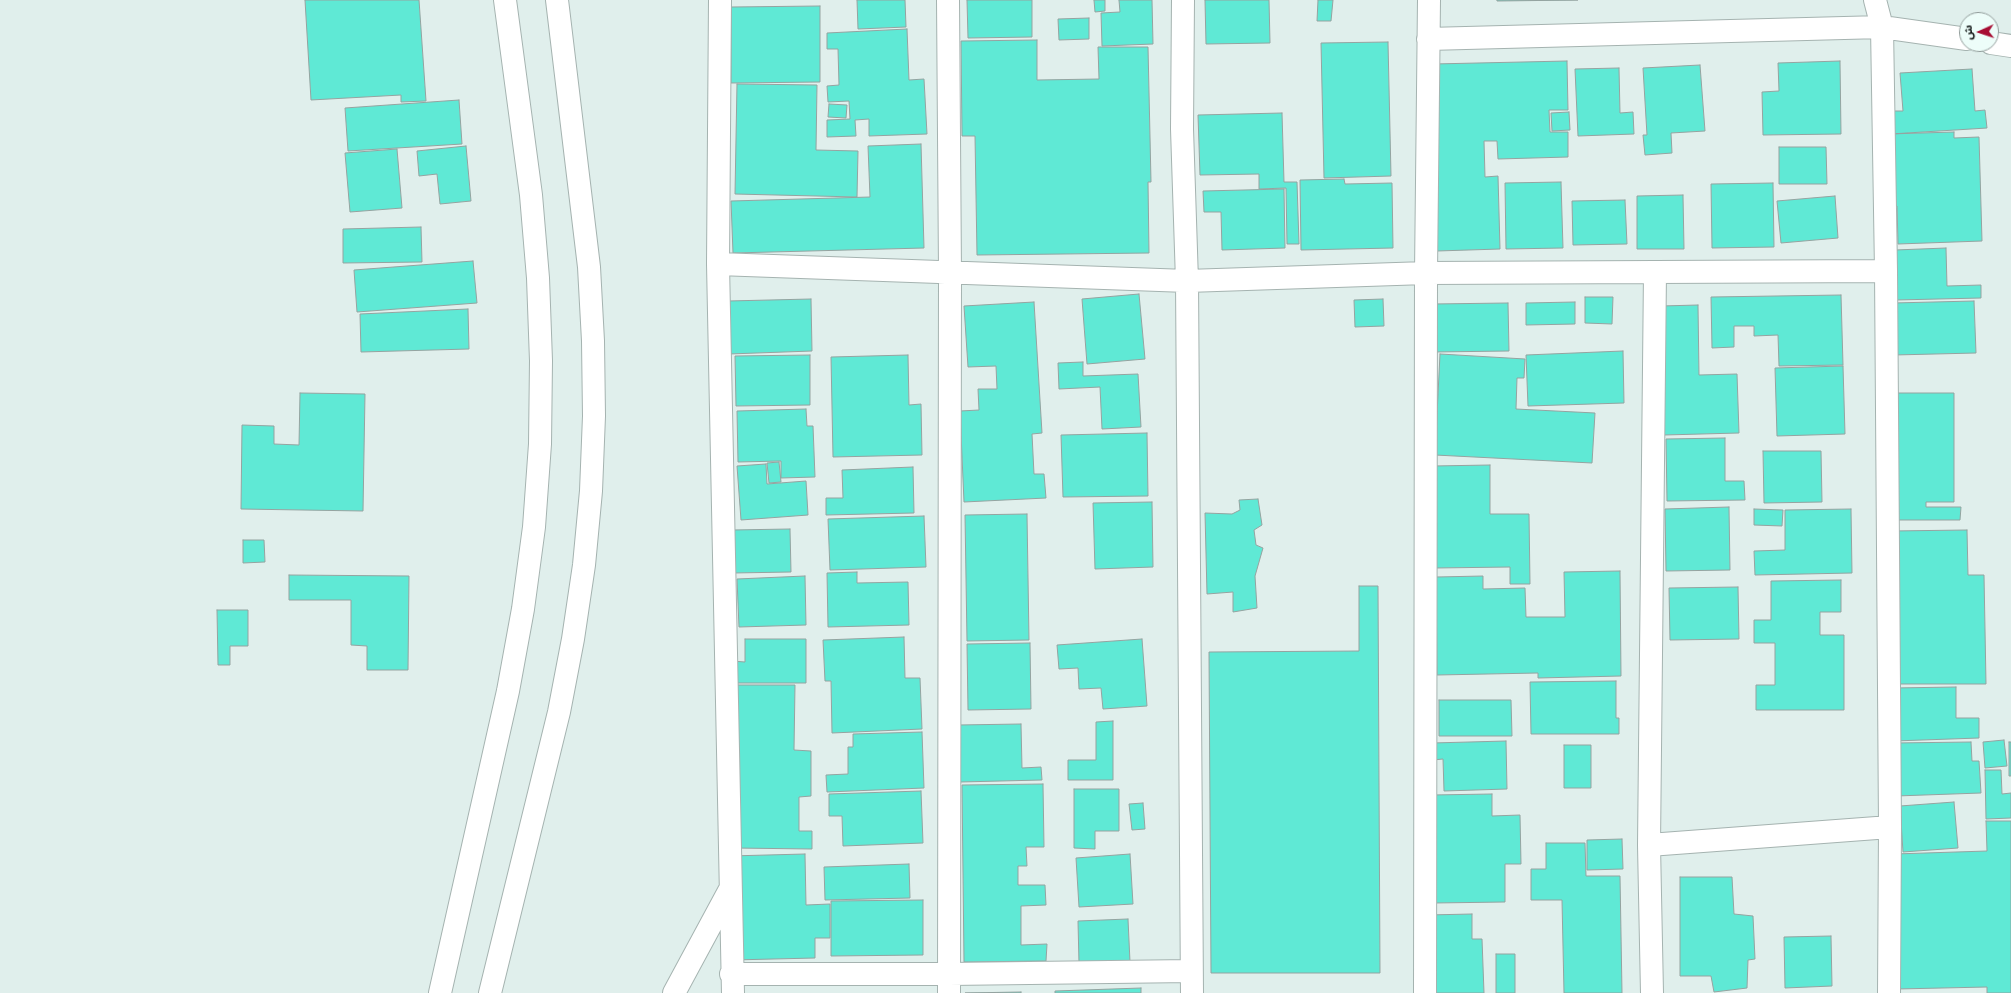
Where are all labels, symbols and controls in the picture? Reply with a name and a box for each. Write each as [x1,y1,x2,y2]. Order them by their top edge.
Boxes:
north arrow [1959,12,1999,52]
text: ش [1962,25,1974,40]

